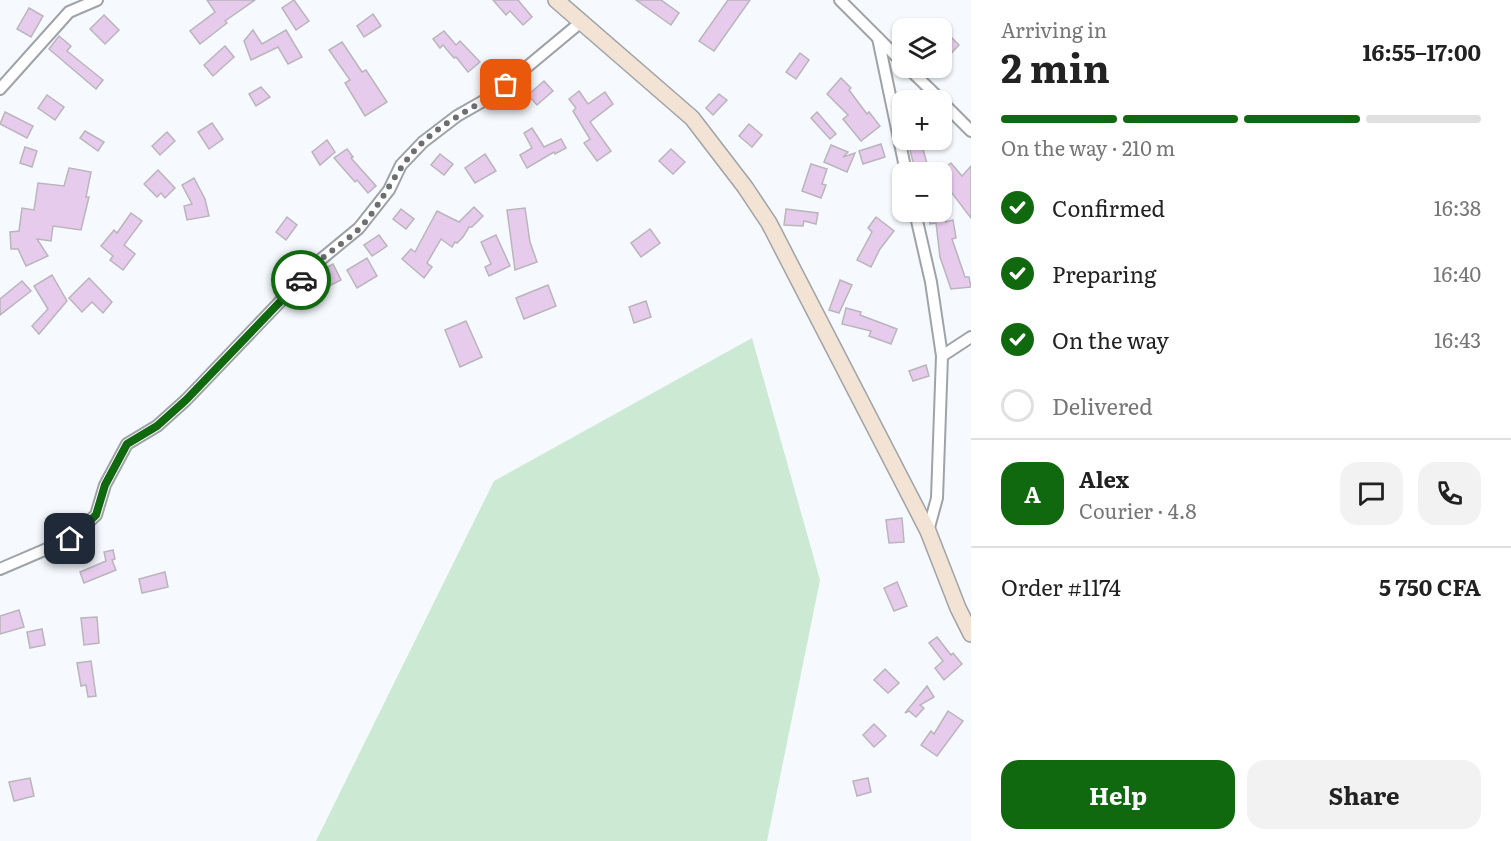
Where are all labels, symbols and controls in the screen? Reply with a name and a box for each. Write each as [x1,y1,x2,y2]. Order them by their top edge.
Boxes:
text: Arriving in [1001,14,1107,44]
map controls [892,18,952,222]
button: layers [892,18,952,78]
text: 16:55–17:00 [1362,35,1481,68]
text: 2 min [1001,37,1110,95]
pin [480,59,531,110]
icon: bag [489,68,522,101]
button: + [892,90,952,150]
text: On the way · 210 m [1001,132,1175,162]
button: − [892,162,952,222]
icon: check [1001,191,1034,224]
text: Confirmed [1052,191,1165,224]
text: 16:38 [1434,192,1481,222]
courier [271,250,331,310]
icon: check [1001,257,1034,290]
text: Preparing [1052,257,1156,290]
text: 16:40 [1433,258,1481,288]
icon: car [285,264,318,297]
icon: check [1001,323,1034,356]
text: On the way [1052,323,1169,356]
text: 16:43 [1434,324,1481,354]
text: Delivered [1052,389,1153,422]
text: Alex [1079,462,1129,495]
button: chat [1340,462,1403,525]
button: phone [1418,462,1481,525]
text: A [1024,477,1041,510]
text: Courier · 4.8 [1079,495,1196,525]
pin [44,513,95,564]
icon: home [53,522,86,555]
text: Order #1174 [1001,570,1121,603]
text: 5 750 CFA [1379,570,1481,603]
button: Help [1001,760,1235,829]
button: Share [1247,760,1481,829]

